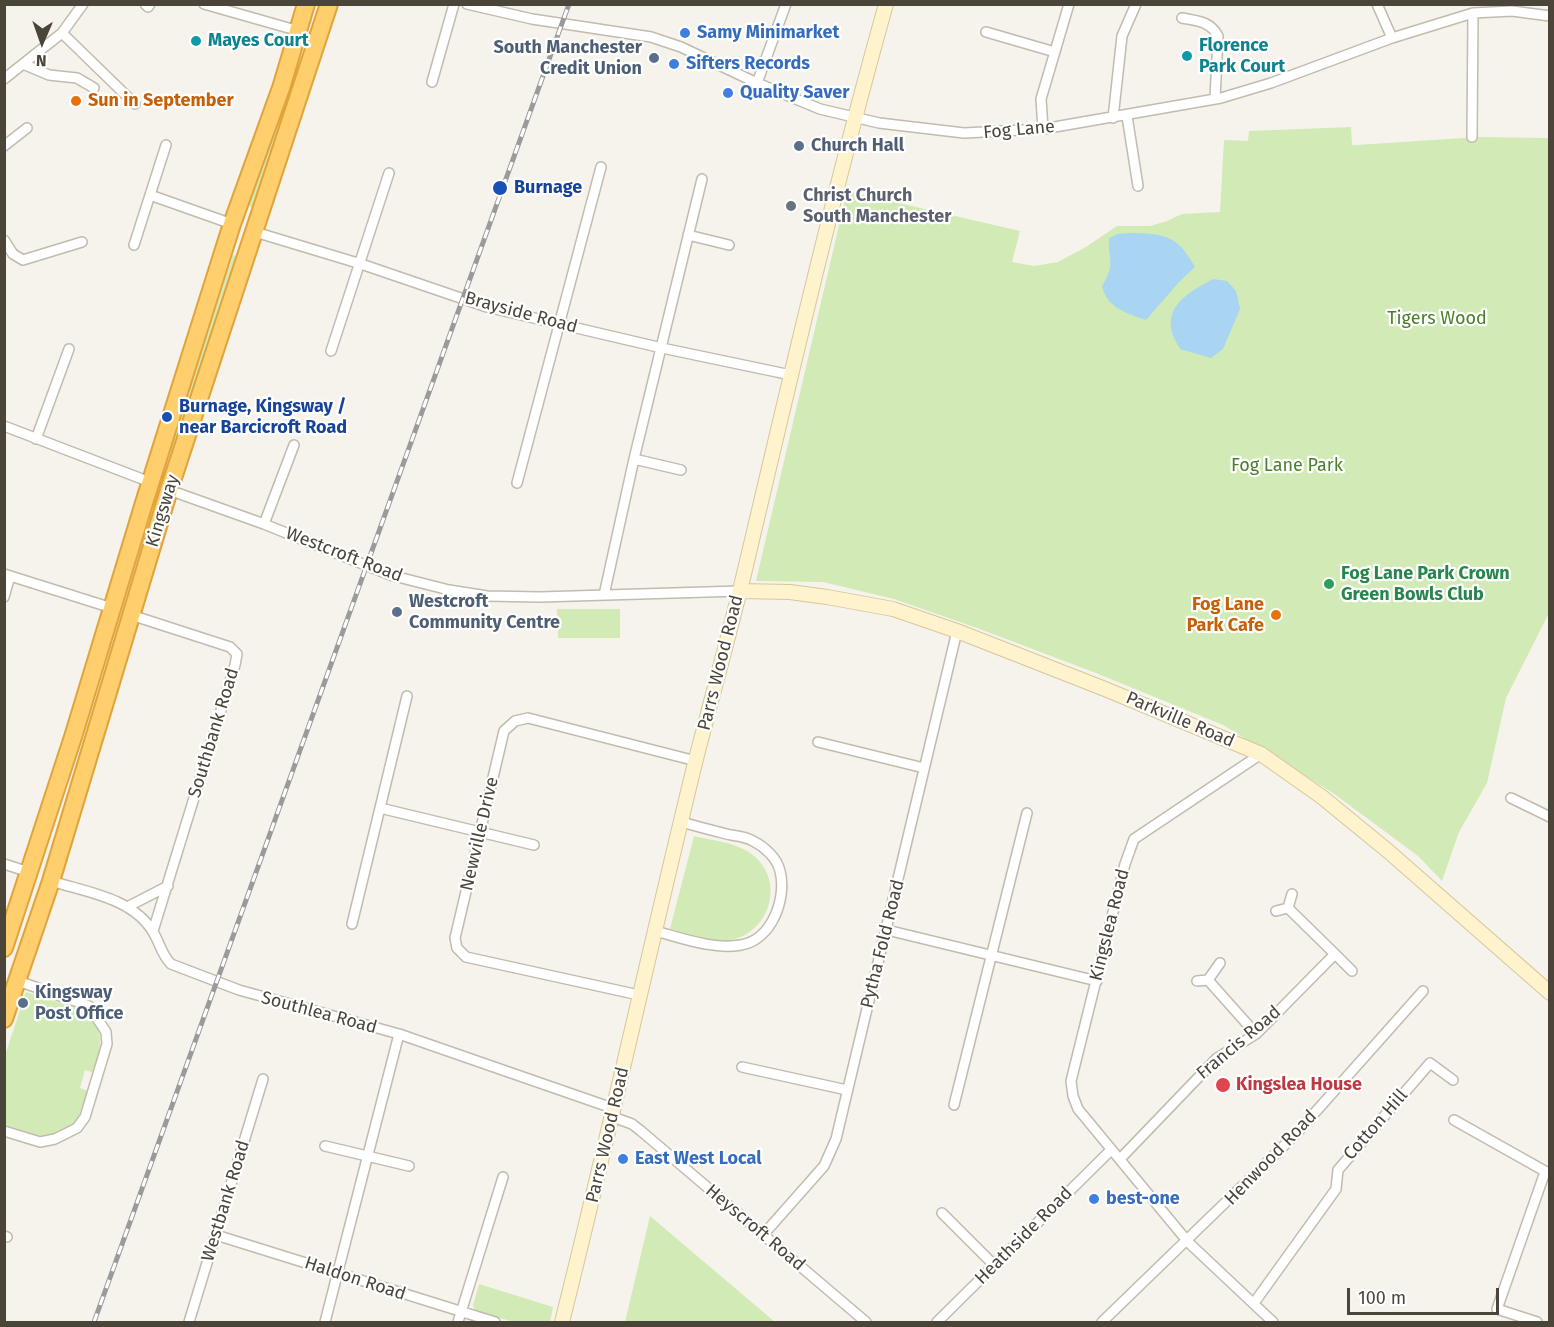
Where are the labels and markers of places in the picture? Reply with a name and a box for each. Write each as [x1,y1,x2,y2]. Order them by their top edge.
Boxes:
place label: Samy Minimarket [697,22,839,44]
marker: Samy Minimarket [678,26,692,40]
place label: Mayes Court [208,30,309,52]
marker: Mayes Court [189,34,203,48]
place label: Florence Park Court [1199,35,1285,78]
place label: South Manchester Credit Union [493,37,642,80]
marker: Florence Park Court [1180,49,1194,63]
marker: South Manchester Credit Union [647,51,661,65]
place label: Sifters Records [686,53,810,75]
marker: Sifters Records [667,57,681,71]
place label: Quality Saver [740,82,849,104]
marker: Quality Saver [721,86,735,100]
place label: Sun in September [88,90,234,112]
marker: Sun in September [69,94,83,108]
place label: Church Hall [811,135,904,157]
marker: Church Hall [792,139,806,153]
place label: Burnage [514,177,582,199]
marker: Burnage [491,179,509,197]
place label: Christ Church South Manchester [803,185,952,228]
marker: Christ Church South Manchester [784,199,798,213]
place label: Burnage, Kingsway / near Barcicroft Road [179,396,347,438]
marker: Burnage, Kingsway / near Barcicroft Road [160,410,174,424]
place label: Fog Lane Park Crown Green Bowls Club [1341,563,1510,606]
marker: Fog Lane Park Crown Green Bowls Club [1322,577,1336,591]
place label: Westcroft Community Centre [409,591,560,634]
place label: Fog Lane Park Cafe [1187,594,1264,636]
marker: Westcroft Community Centre [390,605,404,619]
marker: Fog Lane Park Cafe [1269,608,1283,622]
place label: Kingsway Post Office [35,982,124,1024]
marker: Kingsway Post Office [16,996,30,1010]
place label: Kingslea House [1236,1074,1362,1096]
marker: Kingslea House [1214,1076,1232,1094]
place label: East West Local [635,1148,762,1170]
marker: East West Local [616,1152,630,1166]
place label: best-one [1106,1188,1180,1210]
marker: best-one [1087,1192,1101,1206]

